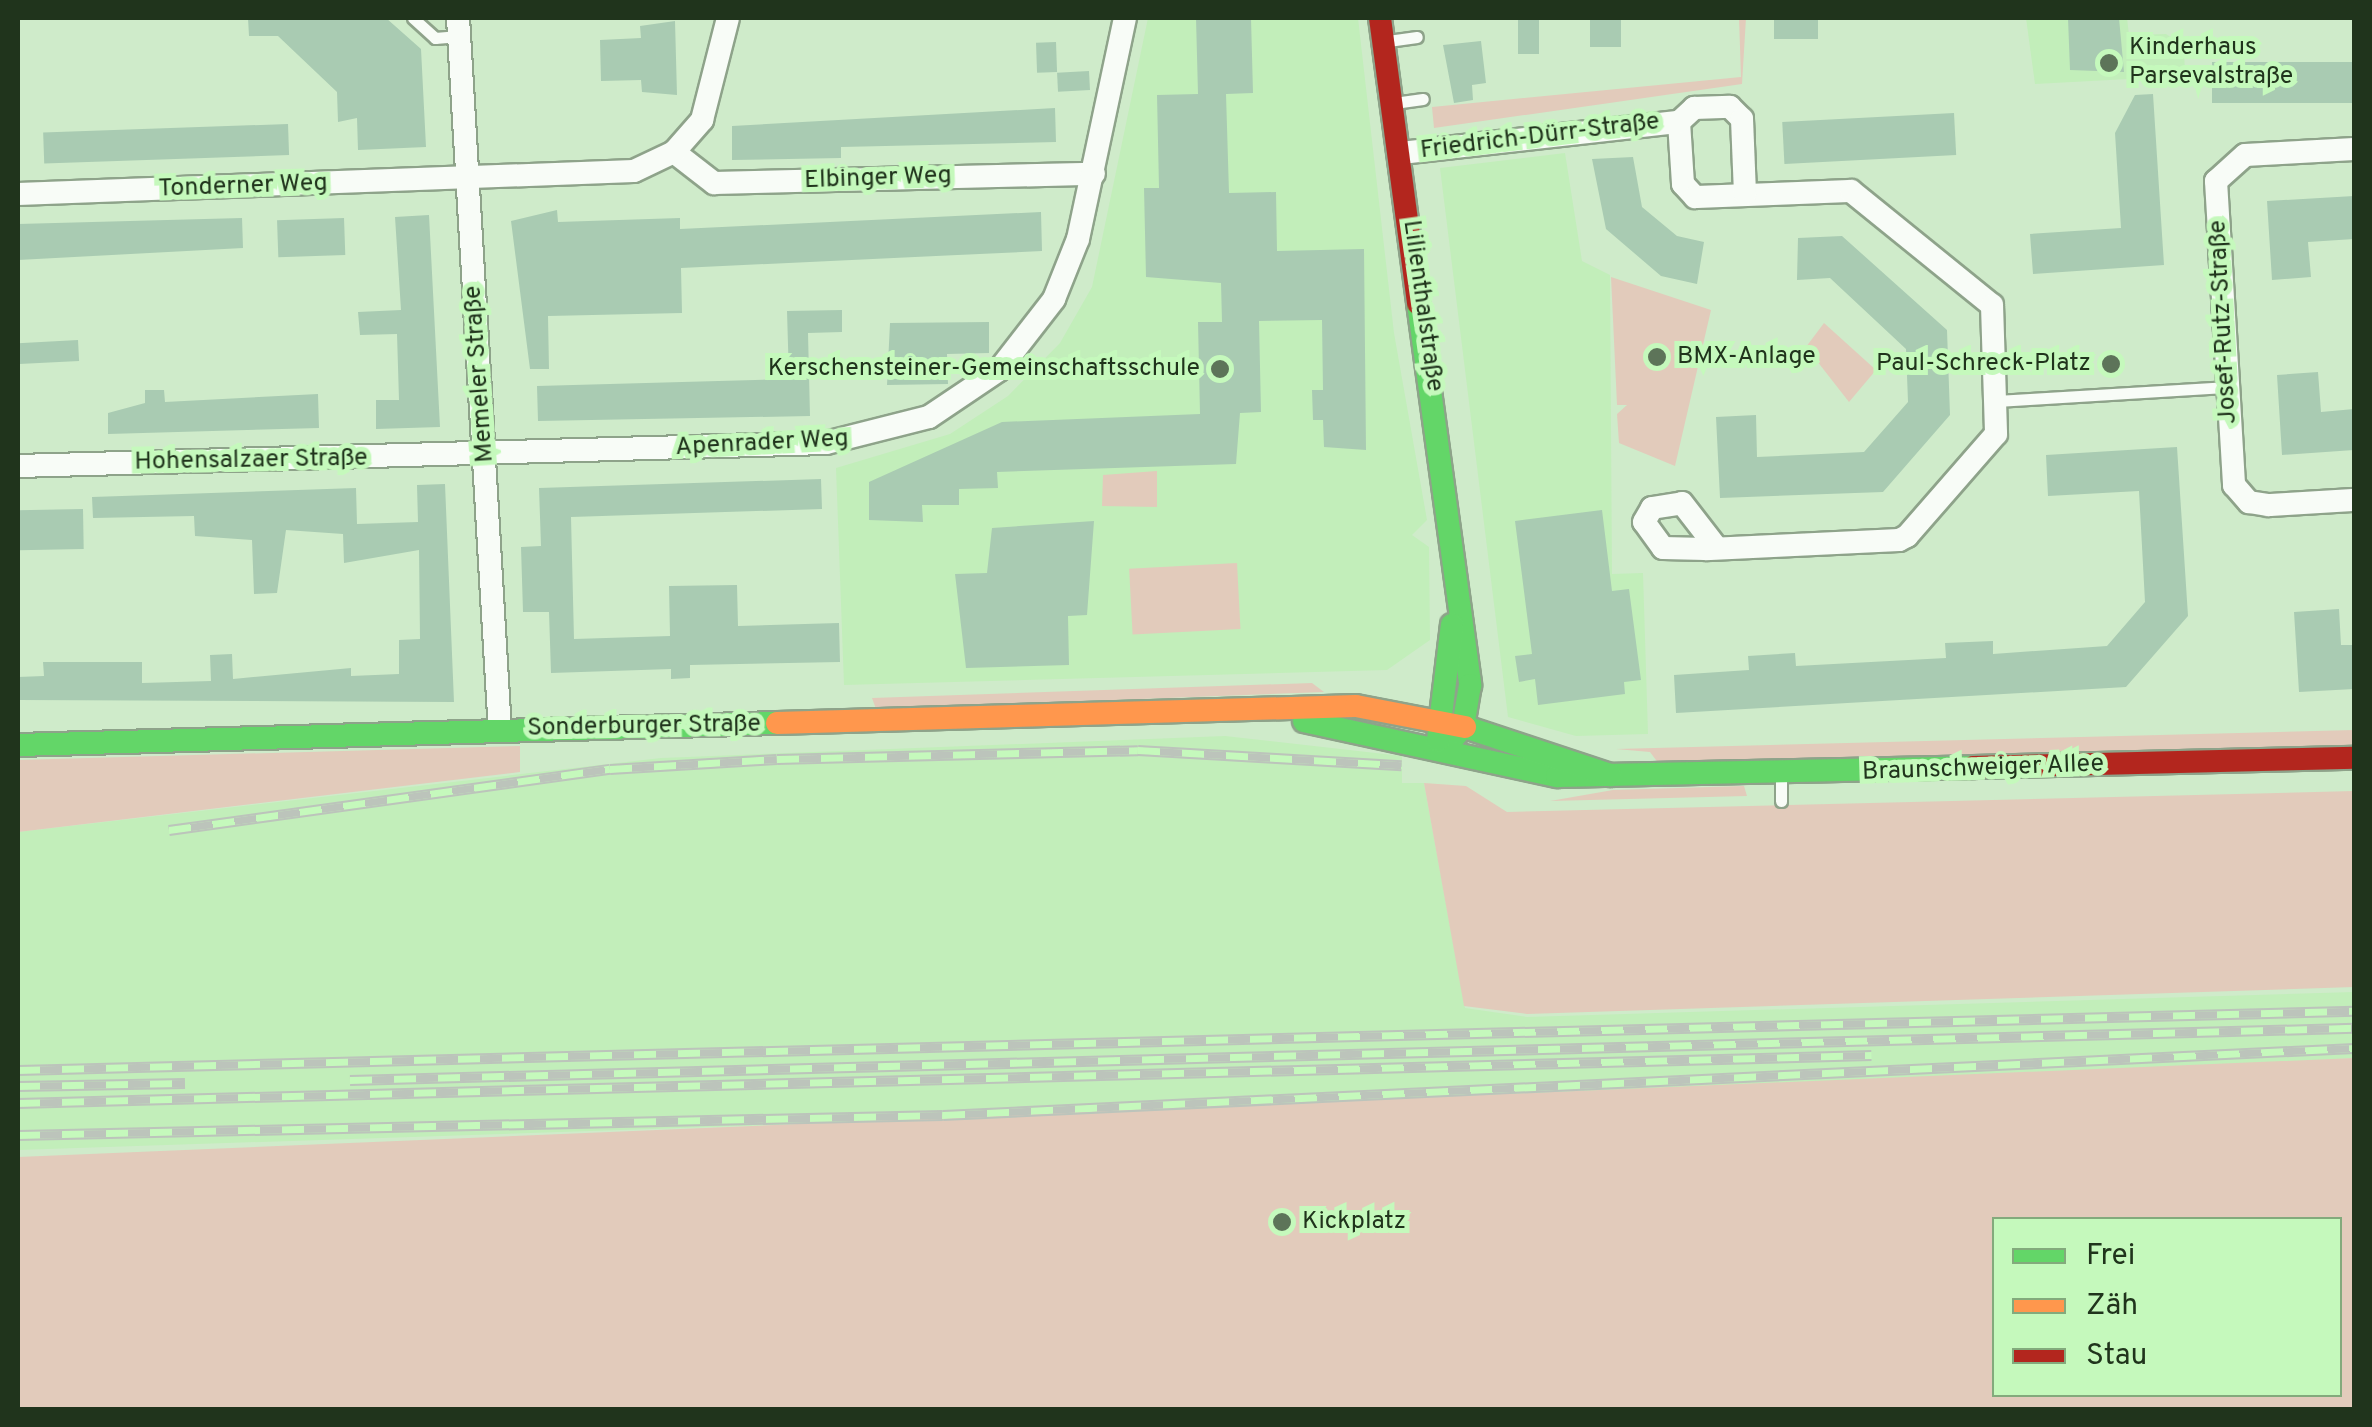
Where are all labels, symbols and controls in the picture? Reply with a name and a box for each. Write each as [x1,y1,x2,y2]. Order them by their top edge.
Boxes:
place label: Kinderhaus Parsevalstraße [2129,34,2293,93]
marker: Kinderhaus Parsevalstraße [2098,52,2120,74]
street label: Friedrich-Dürr-Straße [1419,107,1661,167]
street label: Elbinger Weg [803,161,953,197]
street label: Tonderner Weg [157,169,329,205]
street label: Lilienthalstraße [1395,218,1449,394]
street label: Josef-Rutz-Straße [2204,219,2244,425]
street label: Memeler Straße [459,284,501,464]
place label: BMX-Anlage [1677,342,1816,372]
marker: BMX-Anlage [1646,346,1668,368]
place label: Paul-Schreck-Platz [1876,349,2091,379]
marker: Paul-Schreck-Platz [2100,353,2122,375]
place label: Kerschensteiner-Gemeinschaftsschule [768,354,1200,384]
marker: Kerschensteiner-Gemeinschaftsschule [1209,358,1231,380]
street label: Apenrader Weg [674,424,850,464]
street label: Hohensalzaer Straße [134,444,368,478]
street label: Sonderburger Straße [527,710,761,744]
street label: Braunschweiger Allee [1861,750,2105,788]
place label: Kickplatz [1302,1207,1406,1237]
marker: Kickplatz [1271,1211,1293,1233]
legend [1992,1217,2342,1397]
text: Frei [2086,1238,2135,1275]
text: Zäh [2086,1288,2138,1325]
text: Stau [2086,1338,2147,1375]

